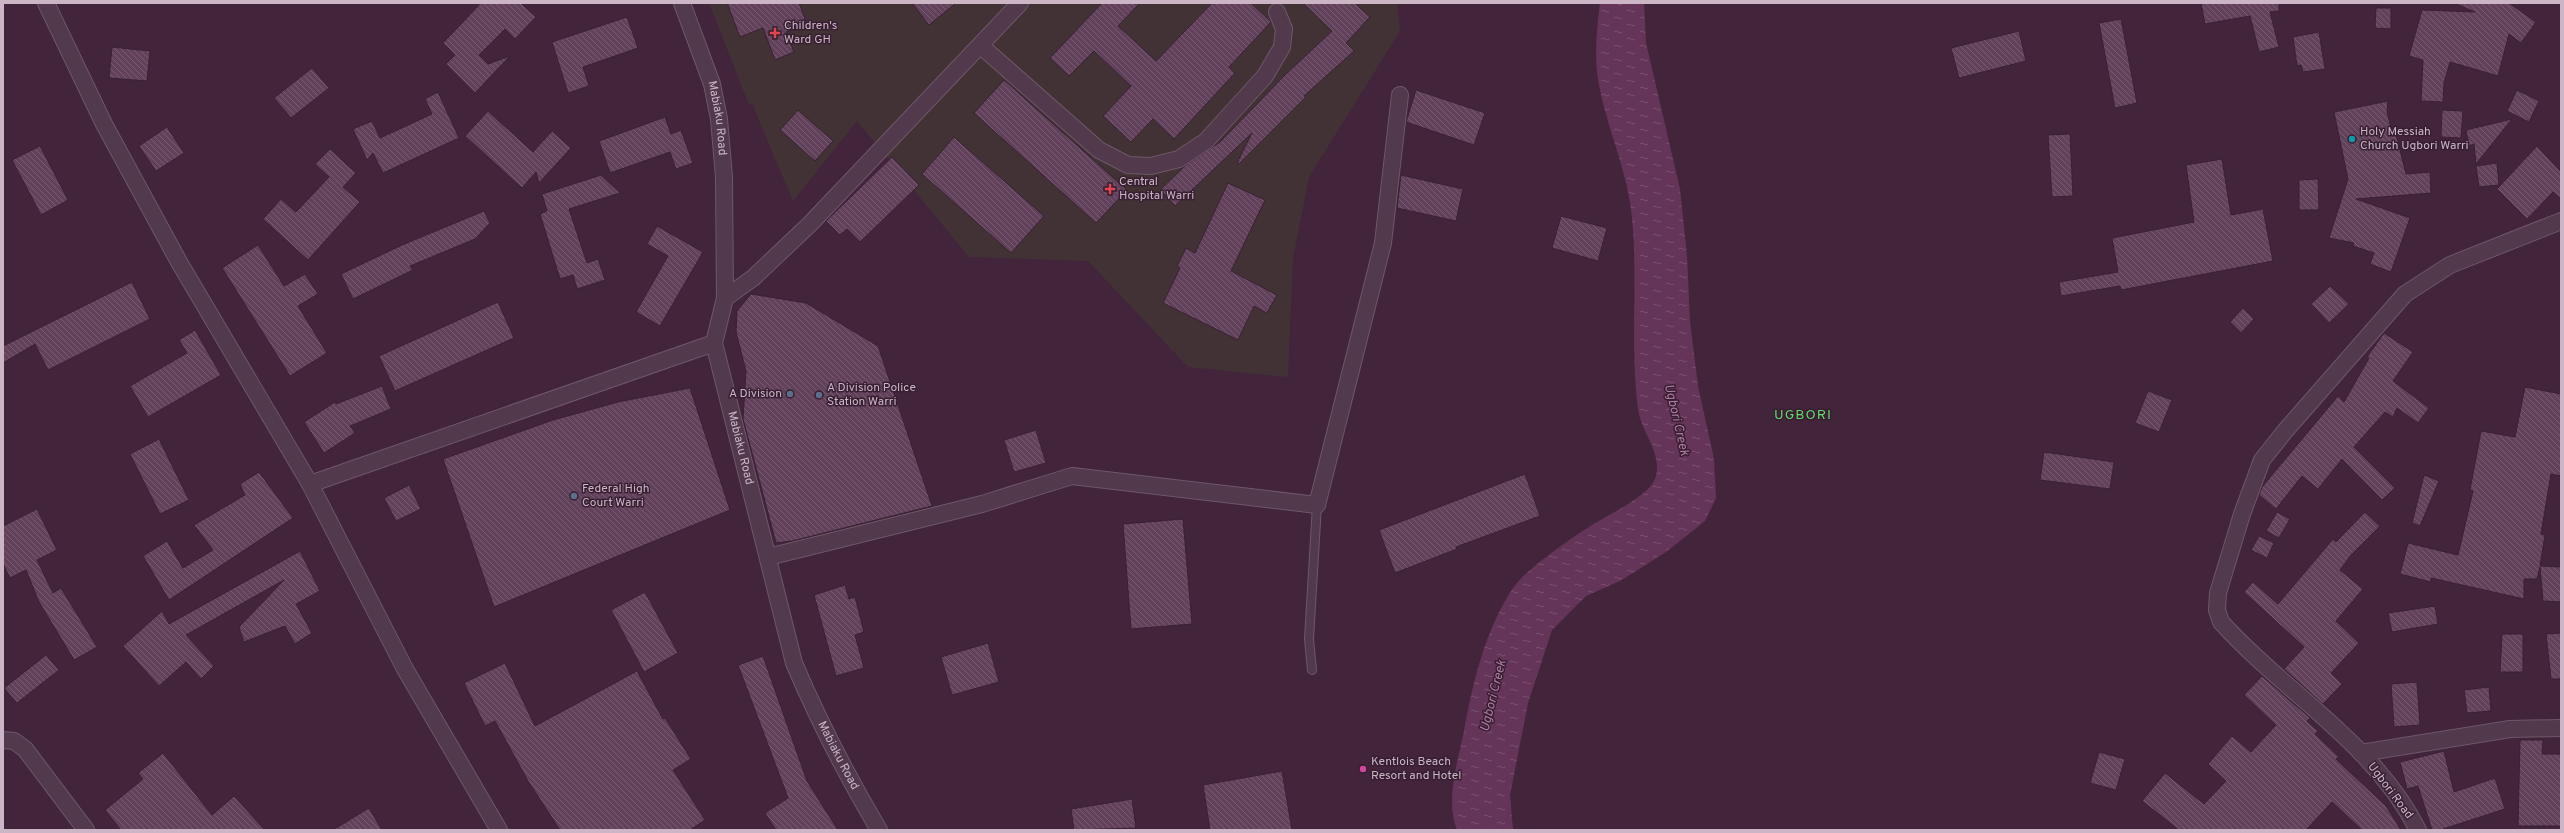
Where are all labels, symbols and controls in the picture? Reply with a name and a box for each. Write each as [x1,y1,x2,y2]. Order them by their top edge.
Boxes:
place label: Children's Ward GH [784,18,837,48]
marker: Children's Ward GH [769,27,781,39]
street label: Mabiaku Road [704,79,730,156]
place label: Holy Messiah Church Ugbori Warri [2360,124,2469,154]
marker: Holy Messiah Church Ugbori Warri [2347,134,2357,144]
place label: Central Hospital Warri [1119,174,1194,204]
marker: Central Hospital Warri [1104,183,1116,195]
place label: A Division Police Station Warri [827,380,916,410]
water label: Ugbori Creek [1660,382,1692,458]
place label: A Division [729,386,782,402]
marker: A Division [785,389,795,399]
marker: A Division Police Station Warri [814,390,824,400]
district label: UGBORI [1774,407,1832,424]
street label: Mabiaku Road [723,410,757,487]
place label: Federal High Court Warri [582,481,649,511]
marker: Federal High Court Warri [569,491,579,501]
water label: Ugbori Creek [1477,658,1511,734]
street label: Mabiaku Road [814,719,862,793]
place label: Kentlois Beach Resort and Hotel [1371,754,1461,784]
street label: Ugbori Road [2363,759,2417,823]
marker: Kentlois Beach Resort and Hotel [1358,764,1368,774]

